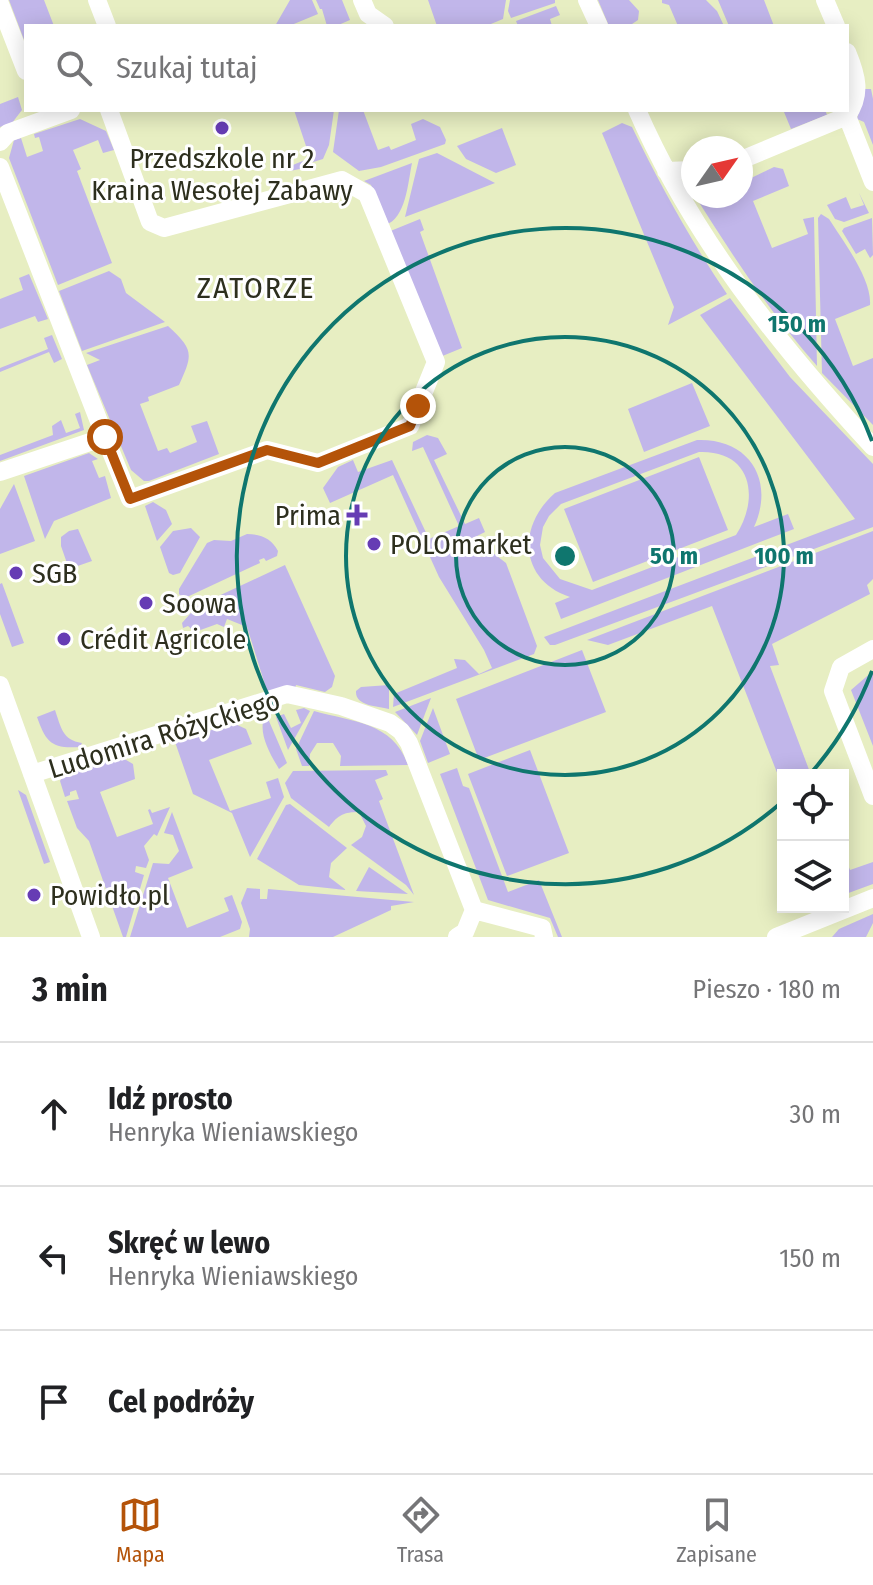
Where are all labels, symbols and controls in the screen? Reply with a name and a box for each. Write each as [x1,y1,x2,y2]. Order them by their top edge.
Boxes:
search box [24,24,849,112]
icon: search [52,46,96,90]
text: Szukaj tutaj [116,50,257,86]
marker: Przedszkole nr 2 Kraina Wesołej Zabawy [213,119,231,137]
north arrow [681,136,753,208]
place label: Przedszkole nr 2 Kraina Wesołej Zabawy [91,142,353,207]
district label: ZATORZE [197,270,315,306]
text: 150 m [768,310,826,338]
route end [400,388,436,424]
route start [87,419,123,455]
place label: Prima [275,499,341,532]
marker: Prima [348,506,366,524]
place label: POLOmarket [390,528,533,561]
marker: POLOmarket [365,535,383,553]
centre of rings [551,542,579,570]
text: 50 m [650,542,698,570]
text: 100 m [754,542,814,570]
place label: SGB [32,557,77,590]
marker: SGB [7,564,25,582]
place label: Soowa [162,587,237,620]
marker: Soowa [137,594,155,612]
place label: Crédit Agricole [80,623,246,656]
marker: Crédit Agricole [55,630,73,648]
street label: Ludomira Różyckiego [44,684,284,785]
map controls [777,769,849,913]
button: locate [777,769,849,841]
button: layers [777,841,849,913]
place label: Powidło.pl [50,879,169,912]
marker: Powidło.pl [25,886,43,904]
text: 3 min [32,969,108,1010]
text: Pieszo · 180 m [693,974,841,1005]
text: Idź prosto [108,1081,233,1117]
icon: ahead [32,1092,76,1136]
text: 30 m [790,1099,841,1130]
text: Henryka Wieniawskiego [108,1117,358,1148]
text: Skręć w lewo [108,1225,270,1261]
icon: left [32,1236,76,1280]
text: 150 m [779,1243,841,1274]
text: Henryka Wieniawskiego [108,1261,358,1292]
icon: arrive [32,1380,76,1424]
text: Cel podróży [108,1384,254,1420]
tab: Mapa [116,1493,165,1568]
tab: Trasa [397,1493,444,1568]
tab: Zapisane [676,1493,757,1568]

